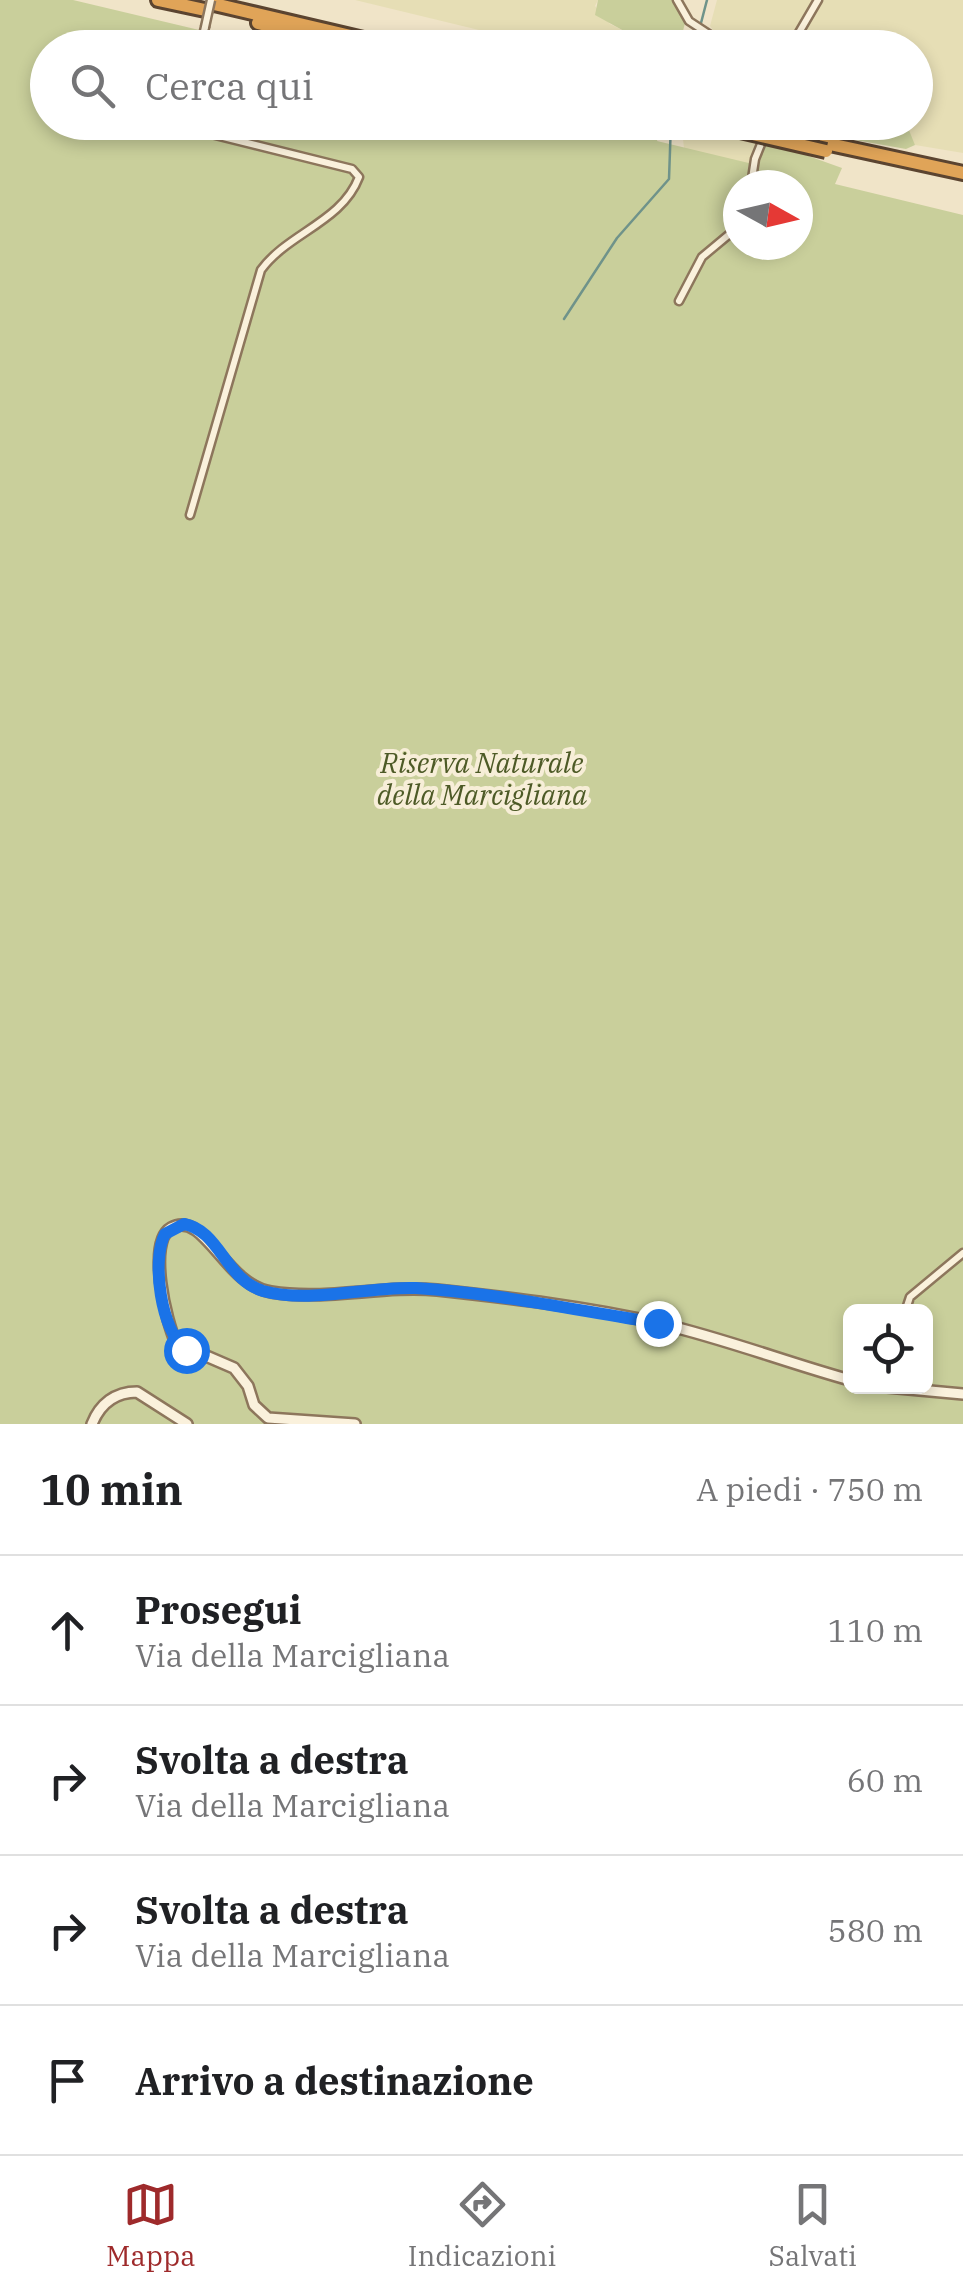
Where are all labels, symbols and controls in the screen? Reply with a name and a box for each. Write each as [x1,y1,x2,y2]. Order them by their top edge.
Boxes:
search box [30,30,933,140]
icon: search [65,58,120,113]
text: Cerca qui [145,61,314,110]
north arrow [723,170,813,260]
park label: Riserva Naturale della Marcigliana [377,744,587,813]
route end [636,1301,682,1347]
map controls [843,1304,933,1394]
button: locate [843,1304,933,1394]
route start [164,1328,210,1374]
text: 10 min [40,1462,183,1517]
text: A piedi · 750 m [696,1468,923,1510]
text: Prosegui [135,1585,302,1634]
icon: ahead [40,1603,95,1658]
text: 110 m [827,1609,923,1651]
text: Via della Marcigliana [135,1634,450,1676]
text: Svolta a destra [135,1735,409,1784]
icon: right [40,1753,95,1808]
text: 60 m [847,1759,923,1801]
text: Via della Marcigliana [135,1784,450,1826]
text: Svolta a destra [135,1885,409,1934]
icon: right [40,1903,95,1958]
text: 580 m [827,1909,923,1951]
text: Via della Marcigliana [135,1934,450,1976]
icon: arrive [40,2053,95,2108]
text: Arrivo a destinazione [135,2056,534,2105]
tab: Mappa [106,2177,196,2274]
tab: Indicazioni [408,2177,556,2274]
tab: Salvati [768,2177,857,2274]

